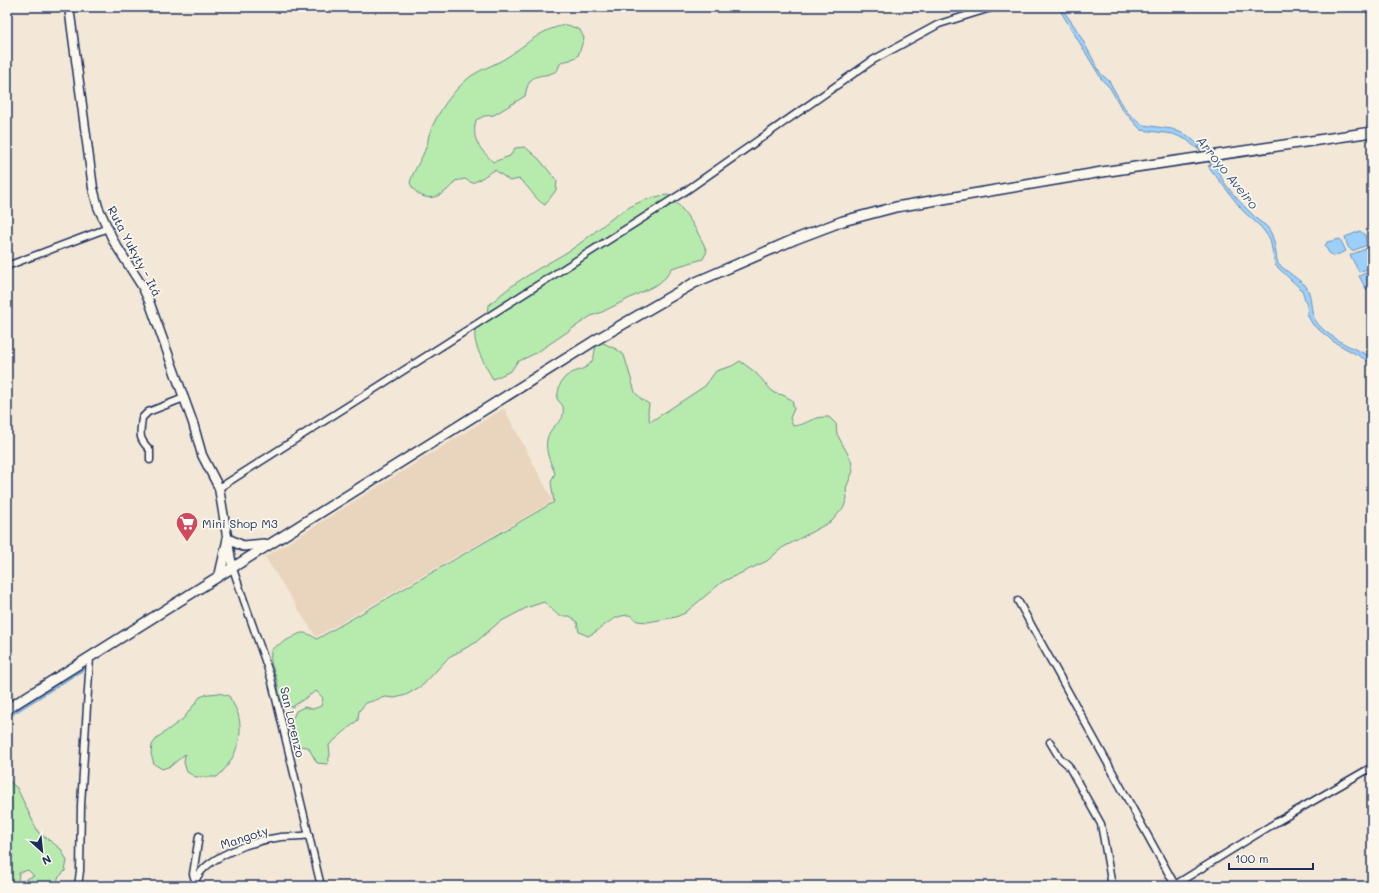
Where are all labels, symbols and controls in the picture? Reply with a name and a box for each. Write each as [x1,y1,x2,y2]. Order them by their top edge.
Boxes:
water label: Arroyo Aveiro [1193,132,1263,212]
street label: Ruta Yukyty - Itá [104,203,166,299]
supermarket icon: Mini Shop M3 [174,510,200,543]
place label: Mini Shop M3 [202,515,278,531]
street label: San Lorenzo [277,685,309,759]
street label: Mangoty [218,822,270,852]
north arrow [22,831,62,871]
scale bar [1229,845,1313,871]
text: 100 m [1235,850,1269,866]
text: N [40,852,54,869]

